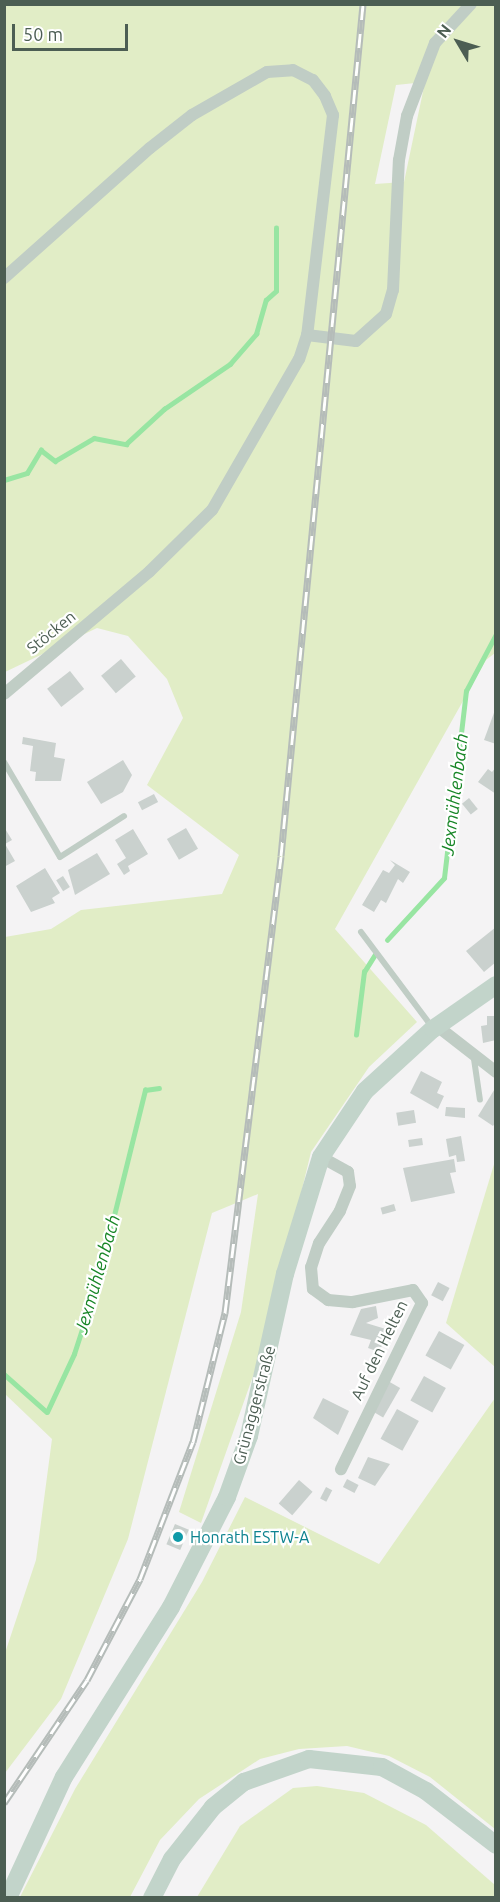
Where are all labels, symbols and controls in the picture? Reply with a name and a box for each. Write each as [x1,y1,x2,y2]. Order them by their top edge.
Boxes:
scale bar [15,12,130,50]
north arrow [428,12,488,72]
text: N [433,21,455,41]
text: 50 m [23,24,63,44]
street label: Stöcken [23,607,79,657]
water label: Jexmühlenbach [436,732,472,856]
water label: Jexmühlenbach [70,1212,124,1336]
street label: Auf den Helten [347,1297,411,1403]
street label: Grünaggerstraße [229,1343,279,1467]
place label: Honrath ESTW-A [190,1527,309,1547]
marker: Honrath ESTW-A [171,1530,185,1544]

